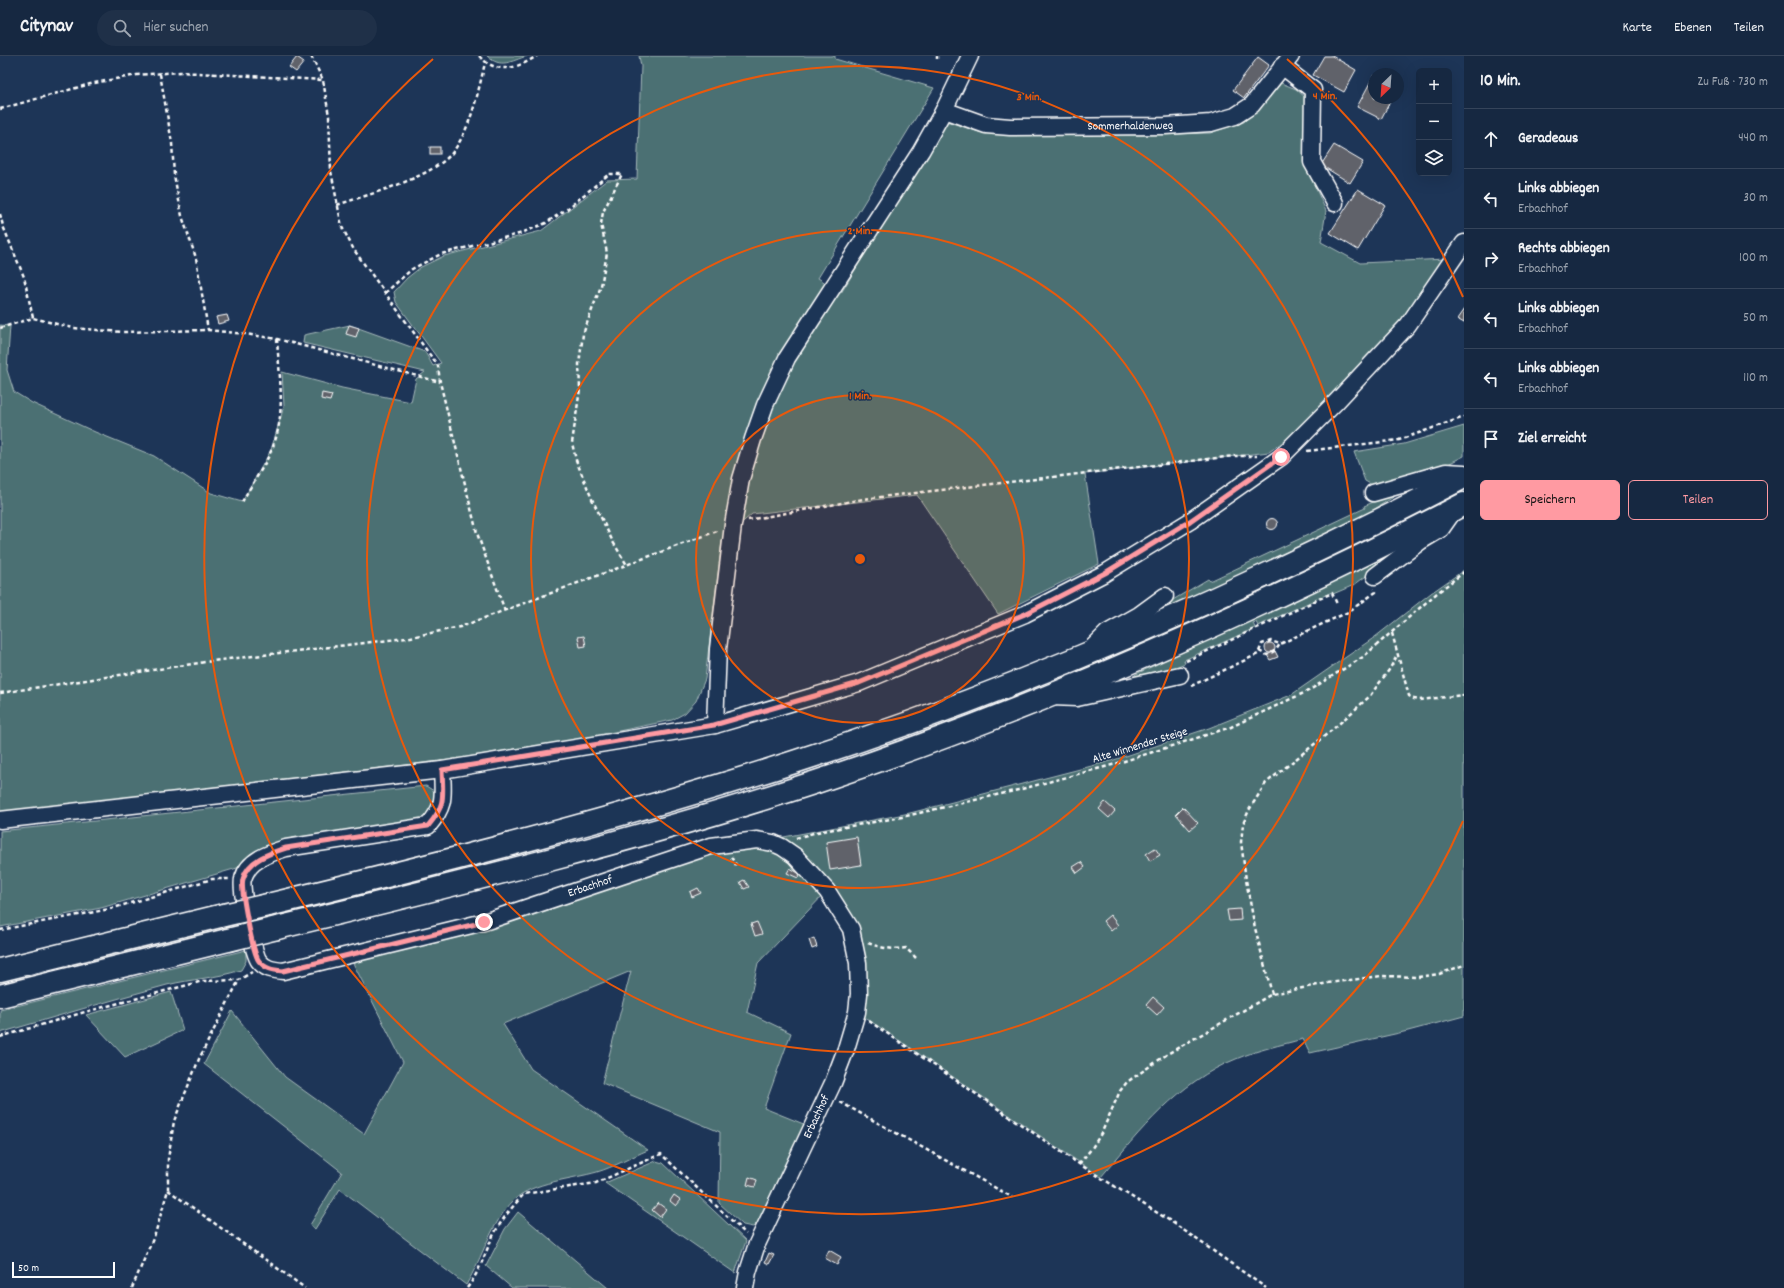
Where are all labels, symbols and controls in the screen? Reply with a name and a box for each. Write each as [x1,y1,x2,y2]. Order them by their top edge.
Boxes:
search box [97,10,377,46]
text: Citynav [20,14,73,41]
icon: search [111,17,133,39]
text: Hier suchen [143,17,208,39]
text: Karte [1622,18,1652,38]
text: Ebenen [1674,18,1712,38]
text: Teilen [1734,18,1764,38]
north arrow [1368,68,1404,104]
map controls [1416,68,1452,176]
button: + [1416,68,1452,104]
text: 10 Min. [1480,70,1521,94]
text: Zu Fuß · 730 m [1697,73,1768,92]
text: 4 Min. [1313,88,1337,105]
text: 3 Min. [1017,89,1041,106]
button: − [1416,104,1452,140]
street label: Sommerhaldenweg [1087,117,1174,135]
icon: ahead [1480,128,1502,150]
text: Geradeaus [1518,128,1578,150]
text: 440 m [1738,129,1768,148]
button: layers [1416,140,1452,176]
text: Links abbiegen [1518,178,1599,200]
icon: left [1480,188,1502,210]
text: 30 m [1743,189,1768,208]
text: Erbachhof [1518,200,1568,219]
text: 2 Min. [848,223,872,240]
text: Rechts abbiegen [1518,238,1610,260]
icon: right [1480,248,1502,270]
text: 100 m [1739,249,1768,268]
text: Erbachhof [1518,260,1568,279]
text: Links abbiegen [1518,298,1599,320]
icon: left [1480,308,1502,330]
text: 50 m [1743,309,1768,328]
text: Erbachhof [1518,320,1568,339]
text: Links abbiegen [1518,358,1599,380]
icon: left [1480,368,1502,390]
text: 110 m [1743,369,1768,388]
text: Erbachhof [1518,380,1568,399]
text: 1 Min. [849,388,871,405]
icon: arrive [1480,428,1502,450]
text: Ziel erreicht [1518,428,1586,450]
route start [1272,448,1290,466]
button: Speichern [1480,480,1620,520]
button: Teilen [1628,480,1768,520]
centre of rings [853,552,867,566]
street label: Alte Winnender Steige [1090,723,1190,769]
street label: Erbachhof [566,871,616,902]
route end [475,913,493,931]
street label: Erbachhof [800,1092,835,1141]
scale bar [12,1260,115,1279]
text: 50 m [18,1261,39,1277]

